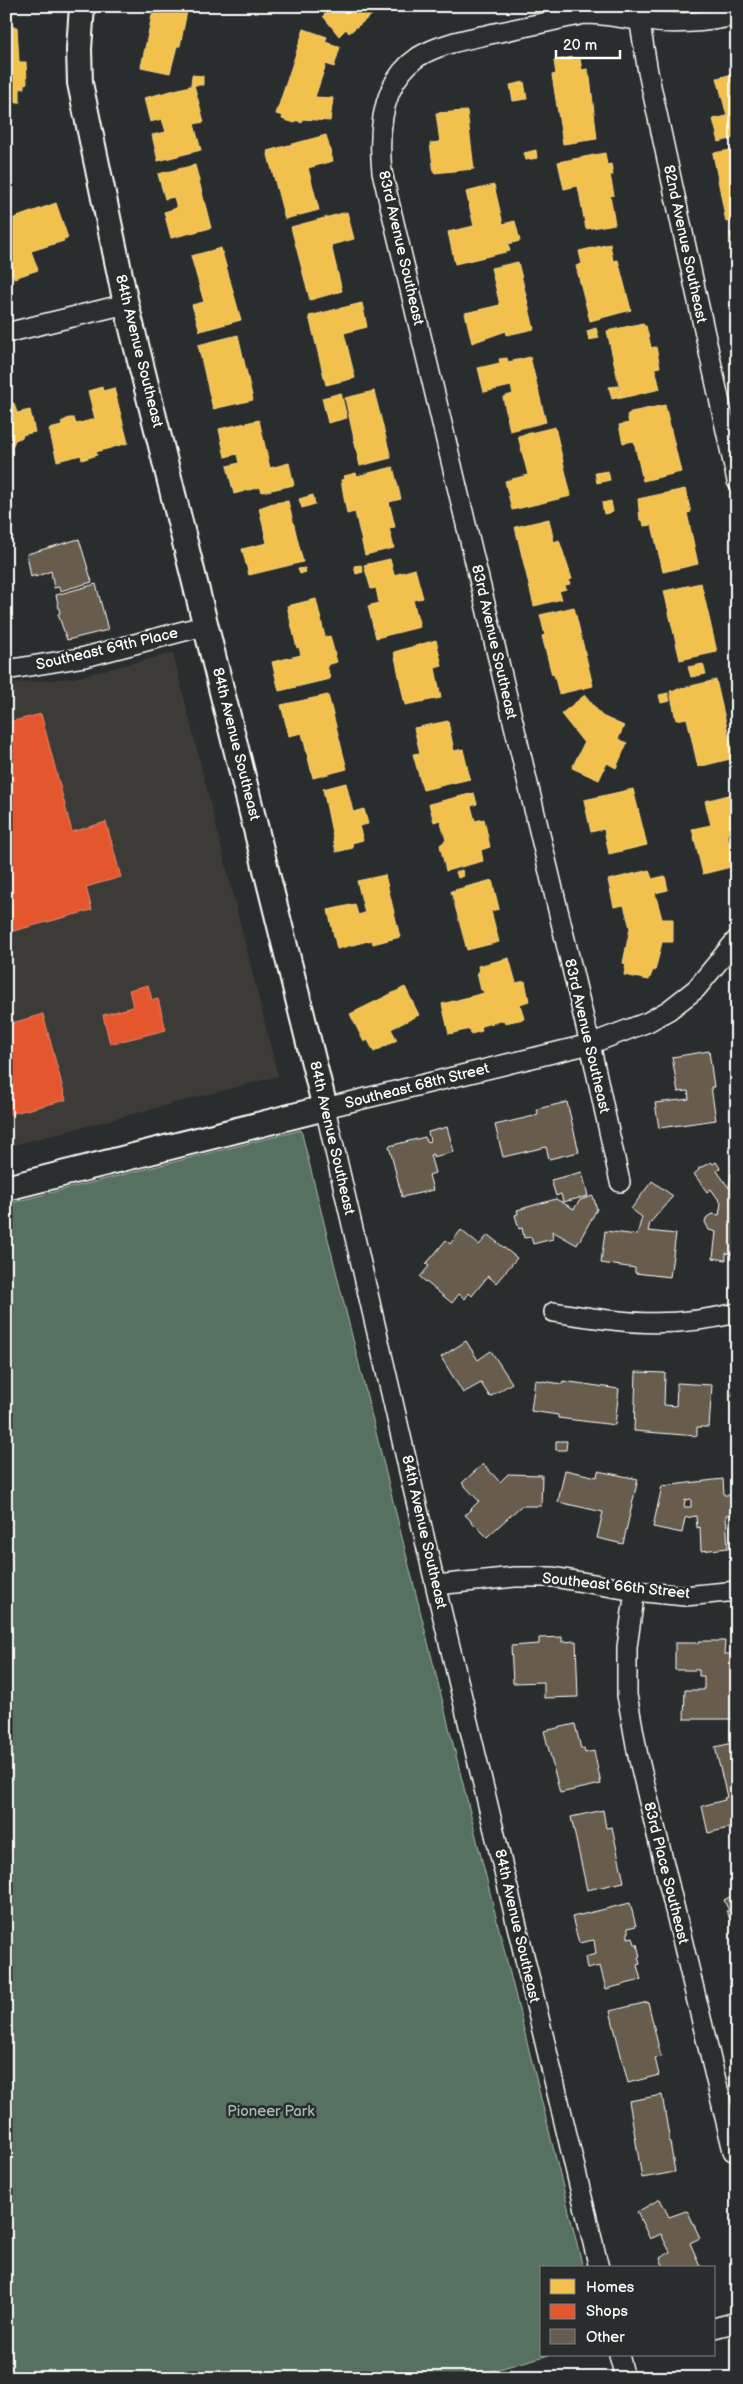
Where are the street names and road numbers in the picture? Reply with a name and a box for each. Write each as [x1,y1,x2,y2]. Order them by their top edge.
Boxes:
street label: 82nd Avenue Southeast [659,163,711,325]
street label: 83rd Avenue Southeast [374,169,428,327]
street label: 84th Avenue Southeast [111,273,167,430]
street label: 83rd Avenue Southeast [467,563,521,721]
street label: Southeast 69th Place [34,623,180,675]
street label: 84th Avenue Southeast [208,666,264,823]
street label: 83rd Avenue Southeast [560,957,614,1115]
street label: 84th Avenue Southeast [305,1059,359,1217]
street label: Southeast 68th Street [343,1059,491,1113]
street label: 84th Avenue Southeast [397,1453,451,1611]
street label: Southeast 66th Street [541,1569,691,1603]
street label: 83rd Place Southeast [639,1800,693,1946]
street label: 84th Avenue Southeast [490,1847,544,2005]

